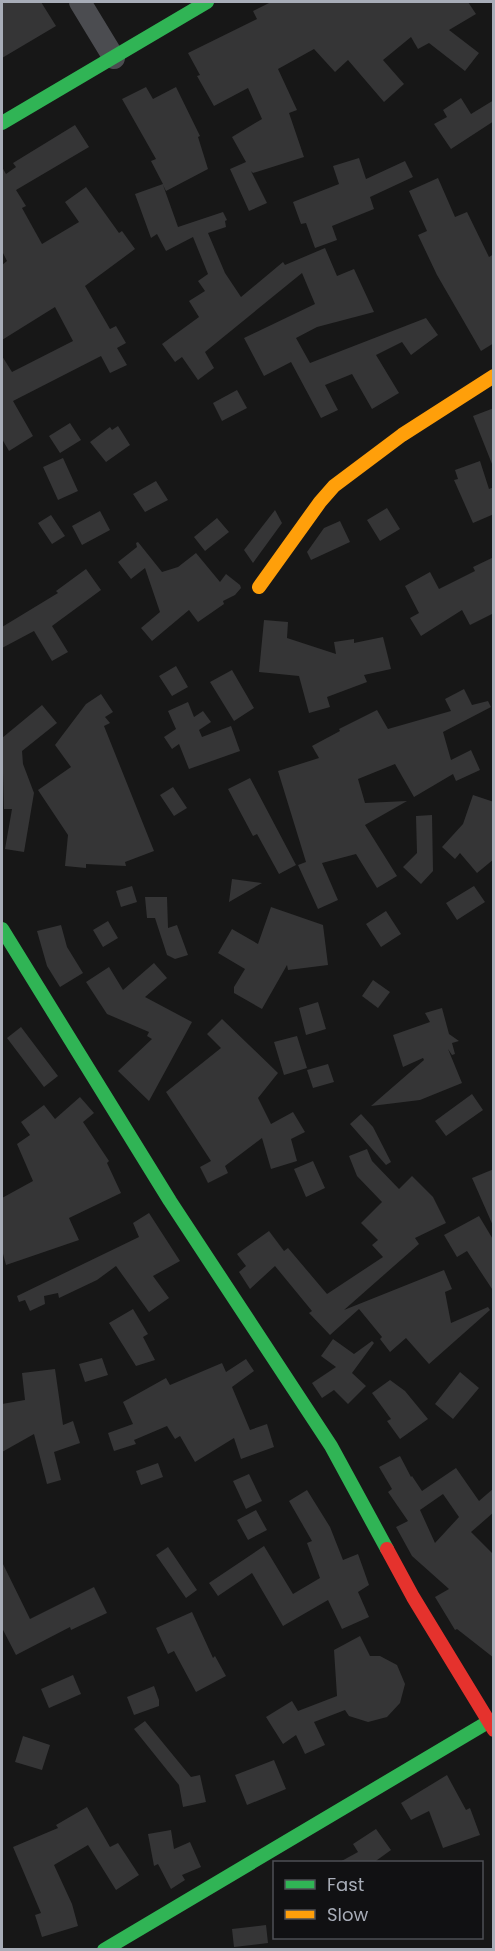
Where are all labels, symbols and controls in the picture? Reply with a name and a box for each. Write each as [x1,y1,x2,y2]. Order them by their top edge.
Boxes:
legend [273,1861,483,1939]
text: Fast [327,1872,364,1897]
text: Slow [327,1902,369,1927]

